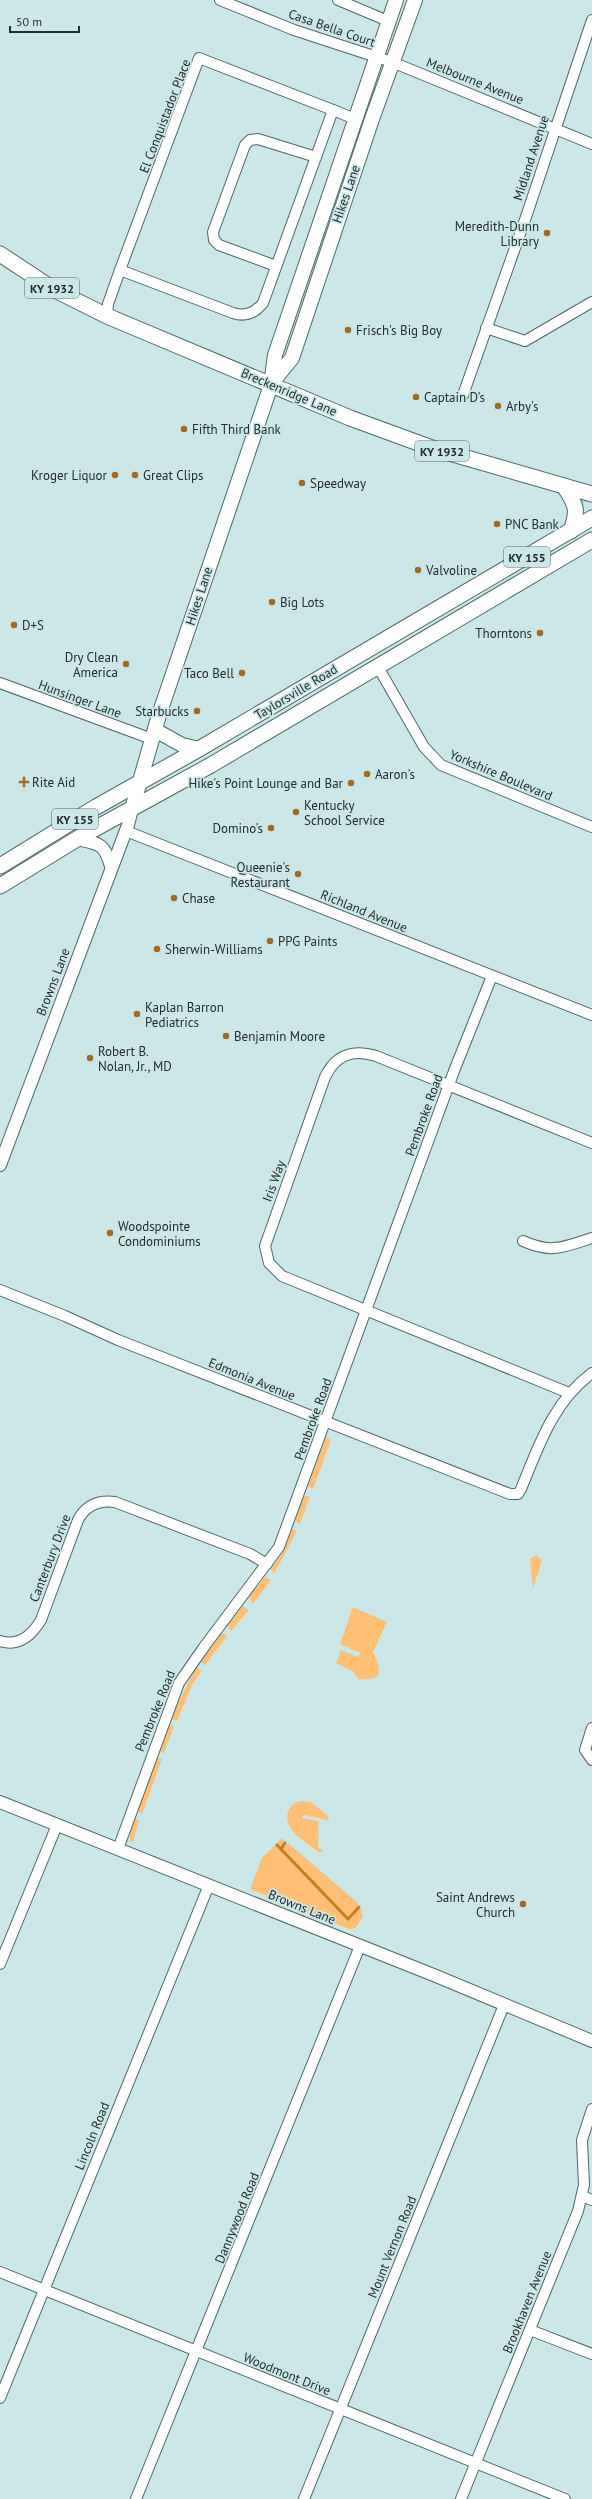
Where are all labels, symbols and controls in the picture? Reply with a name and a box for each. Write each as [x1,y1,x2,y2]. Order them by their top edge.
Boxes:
street label: Casa Bella Court [286,5,378,51]
scale bar [10,8,79,34]
text: 50 m [16,14,42,29]
street label: Melbourne Avenue [424,54,526,108]
street label: El Conquistador Place [135,57,195,175]
street label: Midland Avenue [509,113,553,203]
street label: Hikes Lane [328,163,364,225]
place label: Meredith-Dunn Library [455,218,539,250]
marker: Meredith-Dunn Library [542,228,552,238]
road number: KY 1932 [25,278,79,298]
place label: Frisch's Big Boy [356,322,442,339]
marker: Frisch's Big Boy [343,325,353,335]
street label: Breckenridge Lane [238,364,340,420]
place label: Captain D's [424,389,485,406]
marker: Captain D's [411,392,421,402]
place label: Arby's [506,398,538,415]
marker: Arby's [493,401,503,411]
place label: Fifth Third Bank [192,421,282,438]
marker: Fifth Third Bank [179,424,189,434]
road number: KY 1932 [415,441,469,461]
place label: Kroger Liquor [31,467,108,484]
place label: Great Clips [143,467,204,484]
marker: Kroger Liquor [110,470,120,480]
marker: Great Clips [130,470,140,480]
place label: Speedway [310,475,366,492]
marker: Speedway [297,478,307,488]
place label: PNC Bank [505,516,560,533]
marker: PNC Bank [492,519,502,529]
road number: KY 155 [504,547,550,567]
place label: Valvoline [425,562,477,579]
street label: Hikes Lane [182,565,216,627]
marker: Valvoline [413,565,423,575]
place label: Big Lots [280,594,324,611]
marker: Big Lots [267,597,277,607]
place label: D+S [22,617,44,634]
marker: D+S [9,620,19,630]
place label: Thorntons [475,625,532,642]
marker: Thorntons [535,628,545,638]
place label: Dry Clean America [65,649,118,681]
marker: Dry Clean America [121,659,131,669]
street label: Taylorsville Road [251,661,341,723]
place label: Taco Bell [184,665,234,682]
marker: Taco Bell [237,668,247,678]
street label: Hunsinger Lane [36,676,124,722]
place label: Starbucks [135,703,189,720]
marker: Starbucks [192,706,202,716]
street label: Yorkshire Boulevard [447,746,555,804]
place label: Aaron's [375,766,415,783]
marker: Aaron's [362,769,372,779]
place label: Rite Aid [32,774,75,791]
place label: Hike's Point Lounge and Bar [188,775,344,792]
marker: Rite Aid [19,777,29,787]
marker: Hike's Point Lounge and Bar [346,778,356,788]
place label: Kentucky School Service [304,797,385,829]
marker: Kentucky School Service [291,807,301,817]
road number: KY 155 [52,809,98,829]
place label: Domino's [213,820,263,837]
marker: Domino's [266,823,276,833]
place label: Queenie's Restaurant [231,859,291,891]
marker: Queenie's Restaurant [293,869,303,879]
street label: Richland Avenue [318,886,410,936]
place label: Chase [182,890,215,907]
marker: Chase [169,893,179,903]
place label: PPG Paints [278,933,337,950]
marker: PPG Paints [265,936,275,946]
place label: Sherwin-Williams [165,941,263,958]
marker: Sherwin-Williams [152,944,162,954]
street label: Browns Lane [32,946,74,1018]
place label: Kaplan Barron Pediatrics [145,999,224,1031]
marker: Kaplan Barron Pediatrics [132,1009,142,1019]
place label: Benjamin Moore [234,1028,325,1045]
marker: Benjamin Moore [221,1031,231,1041]
place label: Robert B. Nolan, Jr., MD [98,1043,172,1075]
marker: Robert B. Nolan, Jr., MD [85,1053,95,1063]
street label: Pembroke Road [401,1072,447,1158]
street label: Iris Way [259,1158,289,1204]
place label: Woodspointe Condominiums [118,1218,201,1250]
marker: Woodspointe Condominiums [105,1228,115,1238]
street label: Edmonia Avenue [206,1354,298,1404]
street label: Pembroke Road [290,1376,336,1462]
street label: Canterbury Drive [25,1512,75,1604]
street label: Pembroke Road [131,1668,179,1754]
street label: Browns Lane [266,1886,338,1928]
place label: Saint Andrews Church [436,1889,515,1921]
marker: Saint Andrews Church [518,1899,528,1909]
street label: Lincoln Road [71,2100,113,2172]
street label: Dannywood Road [211,2170,263,2266]
street label: Mount Vernon Road [364,2193,420,2301]
street label: Brookhaven Avenue [499,2248,555,2356]
street label: Woodmont Drive [241,2349,333,2399]

